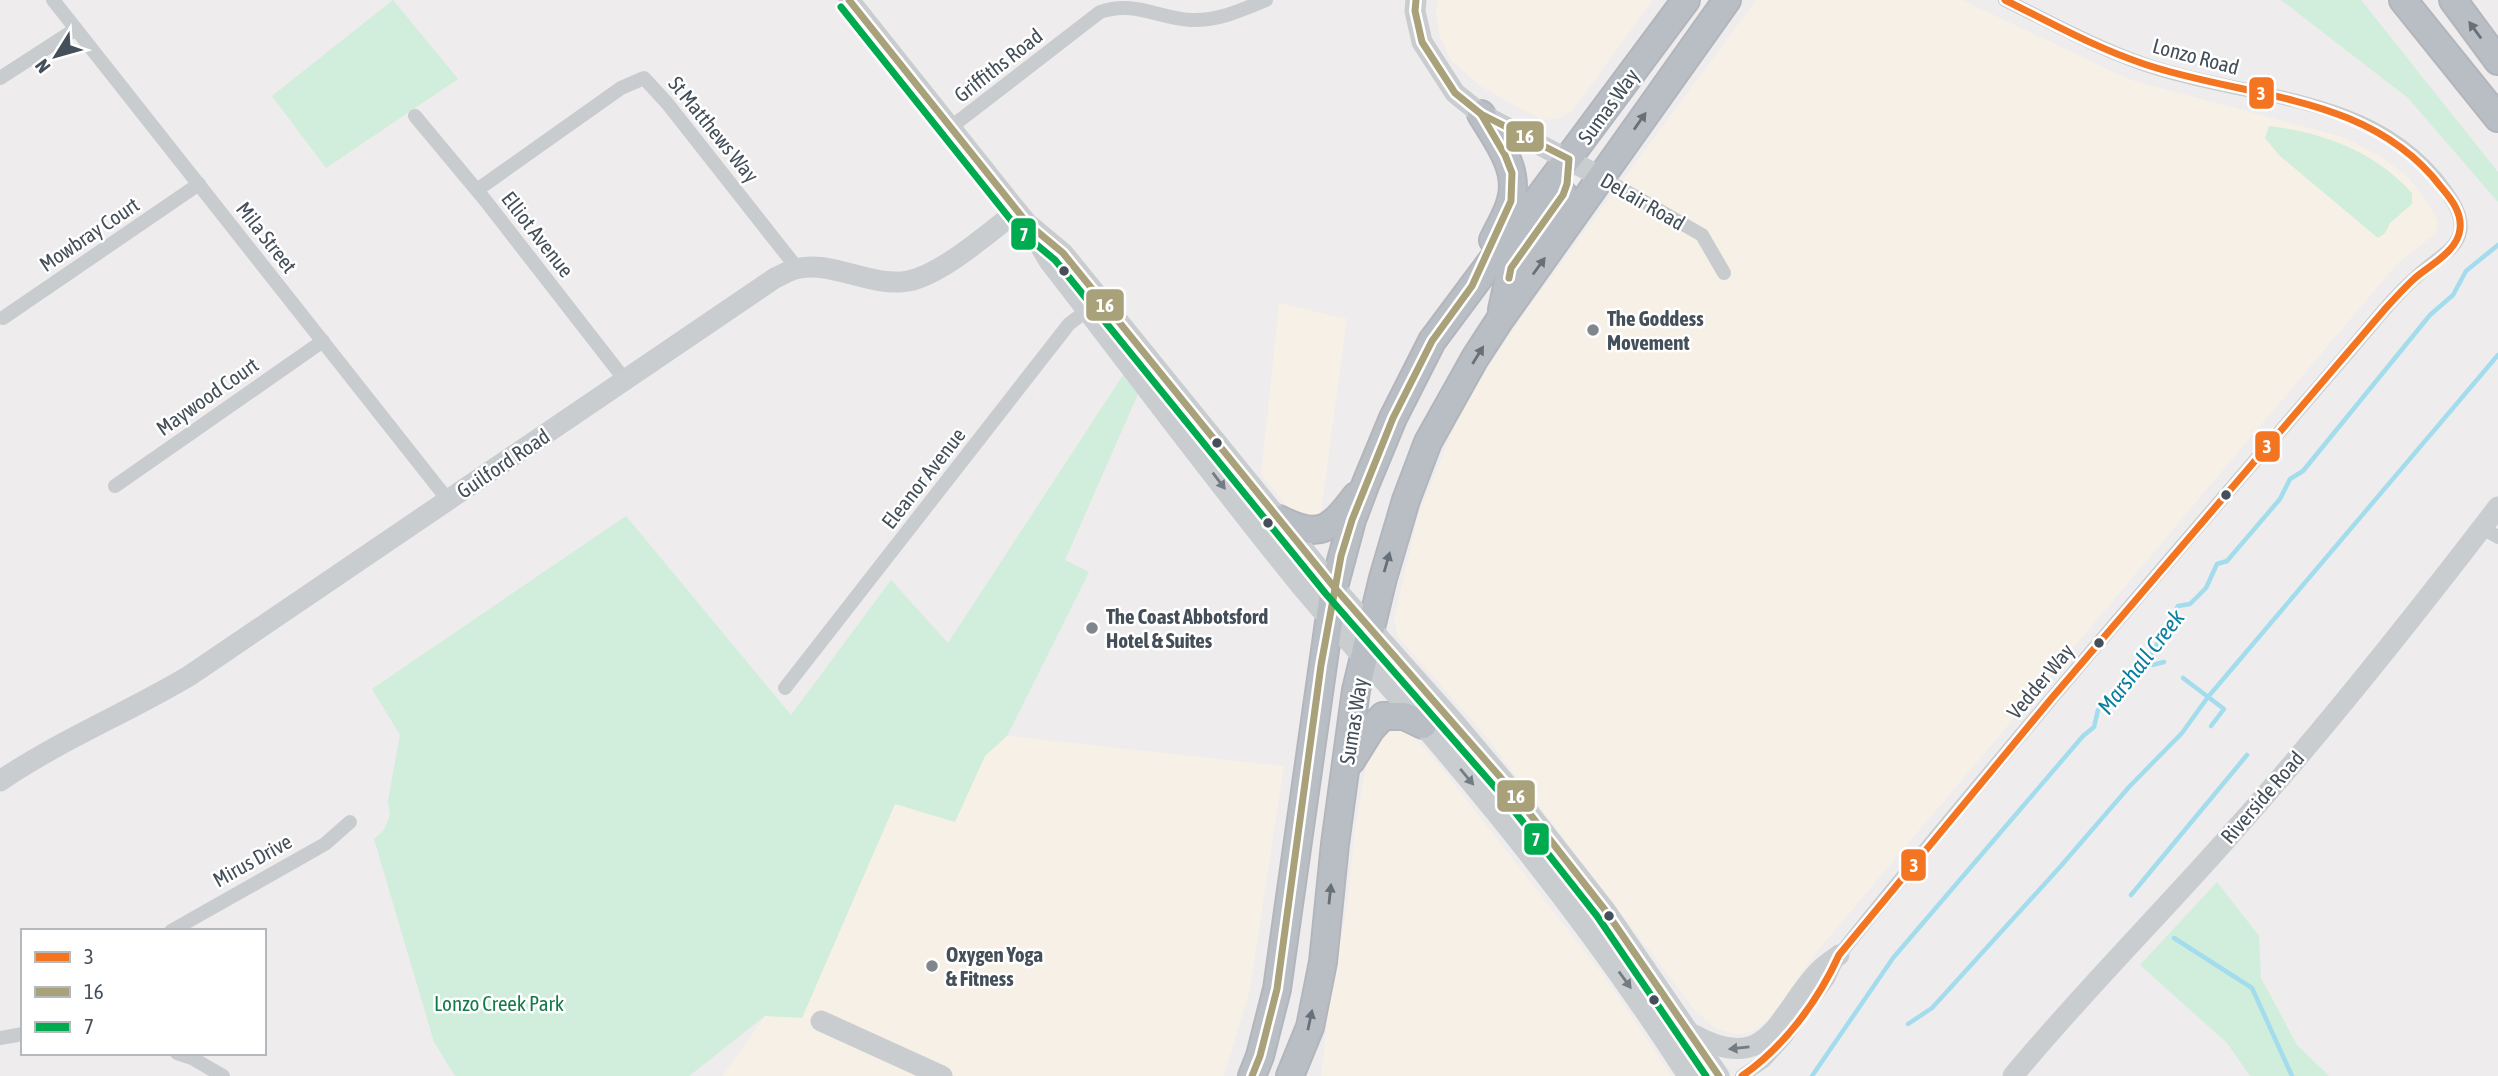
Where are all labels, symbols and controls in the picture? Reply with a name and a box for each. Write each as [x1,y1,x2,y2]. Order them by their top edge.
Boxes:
north arrow [21,21,91,91]
one-way arrow [2468,22,2483,40]
street label: Griffiths Road [949,23,1047,107]
street label: Lonzo Road [2150,33,2242,79]
text: N [30,55,55,77]
street label: Sumas Way [1573,63,1644,148]
street label: St Matthews Way [664,71,764,187]
line badge: 3 [2248,76,2275,110]
text: 3 [2257,82,2266,104]
one-way arrow [1633,112,1647,130]
line badge: 16 [1505,120,1545,153]
text: 16 [1516,125,1534,147]
street label: DeLair Road [1597,167,1689,235]
street label: Elliot Avenue [497,186,579,282]
street label: Mowbray Court [35,192,143,276]
street label: Mila Street [232,197,302,277]
line badge: 7 [1010,217,1037,251]
text: 7 [1020,223,1029,245]
one-way arrow [1532,257,1546,275]
unlabelled marker [1057,264,1071,278]
line badge: 16 [1085,288,1125,322]
text: 16 [1096,294,1114,316]
place label: The Goddess Movement [1607,306,1704,354]
marker: The Goddess Movement [1585,322,1601,338]
one-way arrow [1471,345,1484,364]
street label: Maywood Court [151,352,263,440]
street label: Guilford Road [452,423,554,503]
street label: Eleanor Avenue [876,423,970,533]
line badge: 3 [2254,430,2281,463]
text: 3 [2263,435,2272,457]
unlabelled marker [1210,436,1224,450]
one-way arrow [1211,472,1225,490]
unlabelled marker [2219,488,2233,502]
unlabelled marker [1261,516,1275,530]
one-way arrow [1382,551,1393,573]
place label: The Coast Abbotsford Hotel & Suites [1106,604,1268,652]
water label: Marshall Creek [2092,604,2190,719]
marker: The Coast Abbotsford Hotel & Suites [1084,620,1100,636]
unlabelled marker [2092,636,2106,650]
street label: Vedder Way [2002,638,2079,723]
street label: Sumas Way [1334,676,1372,766]
street label: Riverside Road [2215,746,2309,848]
one-way arrow [1459,769,1474,786]
line badge: 16 [1496,779,1536,813]
text: 16 [1507,785,1525,807]
line badge: 7 [1523,822,1550,856]
text: 7 [1532,828,1541,850]
street label: Mirus Drive [208,829,296,891]
line badge: 3 [1900,848,1927,882]
text: 3 [1910,854,1919,876]
one-way arrow [1324,883,1335,905]
unlabelled marker [1602,909,1616,923]
legend [21,929,266,1055]
place label: Oxygen Yoga & Fitness [946,942,1043,990]
text: 3 [84,944,94,968]
marker: Oxygen Yoga & Fitness [924,958,940,974]
one-way arrow [1618,971,1632,989]
text: 16 [84,979,104,1003]
park label: Lonzo Creek Park [434,991,564,1015]
unlabelled marker [1647,993,1661,1007]
one-way arrow [1305,1009,1316,1031]
text: 7 [84,1014,94,1038]
one-way arrow [1728,1043,1750,1054]

